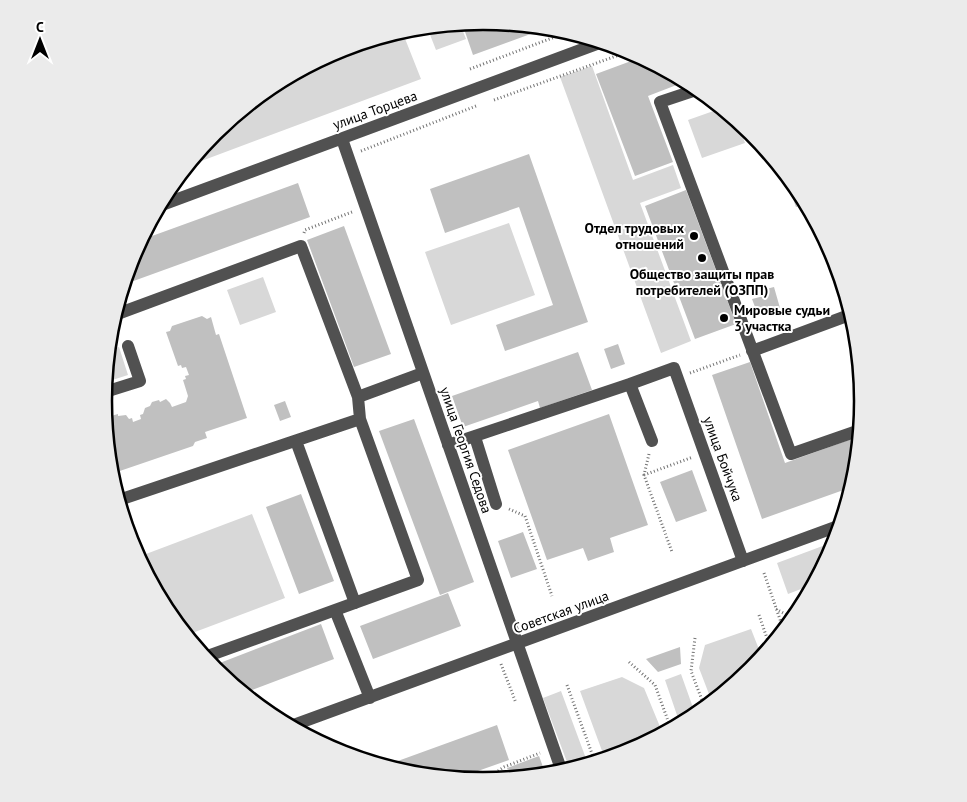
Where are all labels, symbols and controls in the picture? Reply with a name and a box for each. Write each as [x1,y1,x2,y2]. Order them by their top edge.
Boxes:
north arrow [15,15,65,65]
text: С [36,18,44,36]
street label: улица Торцева [330,86,420,134]
place label: Отдел трудовых отношений [584,219,685,253]
marker: Отдел трудовых отношений [688,230,700,242]
marker: Общество защиты прав потребителей (ОЗПП) [696,252,708,264]
place label: Общество защиты прав потребителей (ОЗПП) [630,265,774,299]
place label: Мировые судьи 3 участка [734,301,830,335]
marker: Мировые судьи 3 участка [718,312,730,324]
street label: улица Георгия Седова [436,384,496,516]
street label: улица Бойчука [699,414,747,504]
street label: Советская улица [511,586,611,638]

